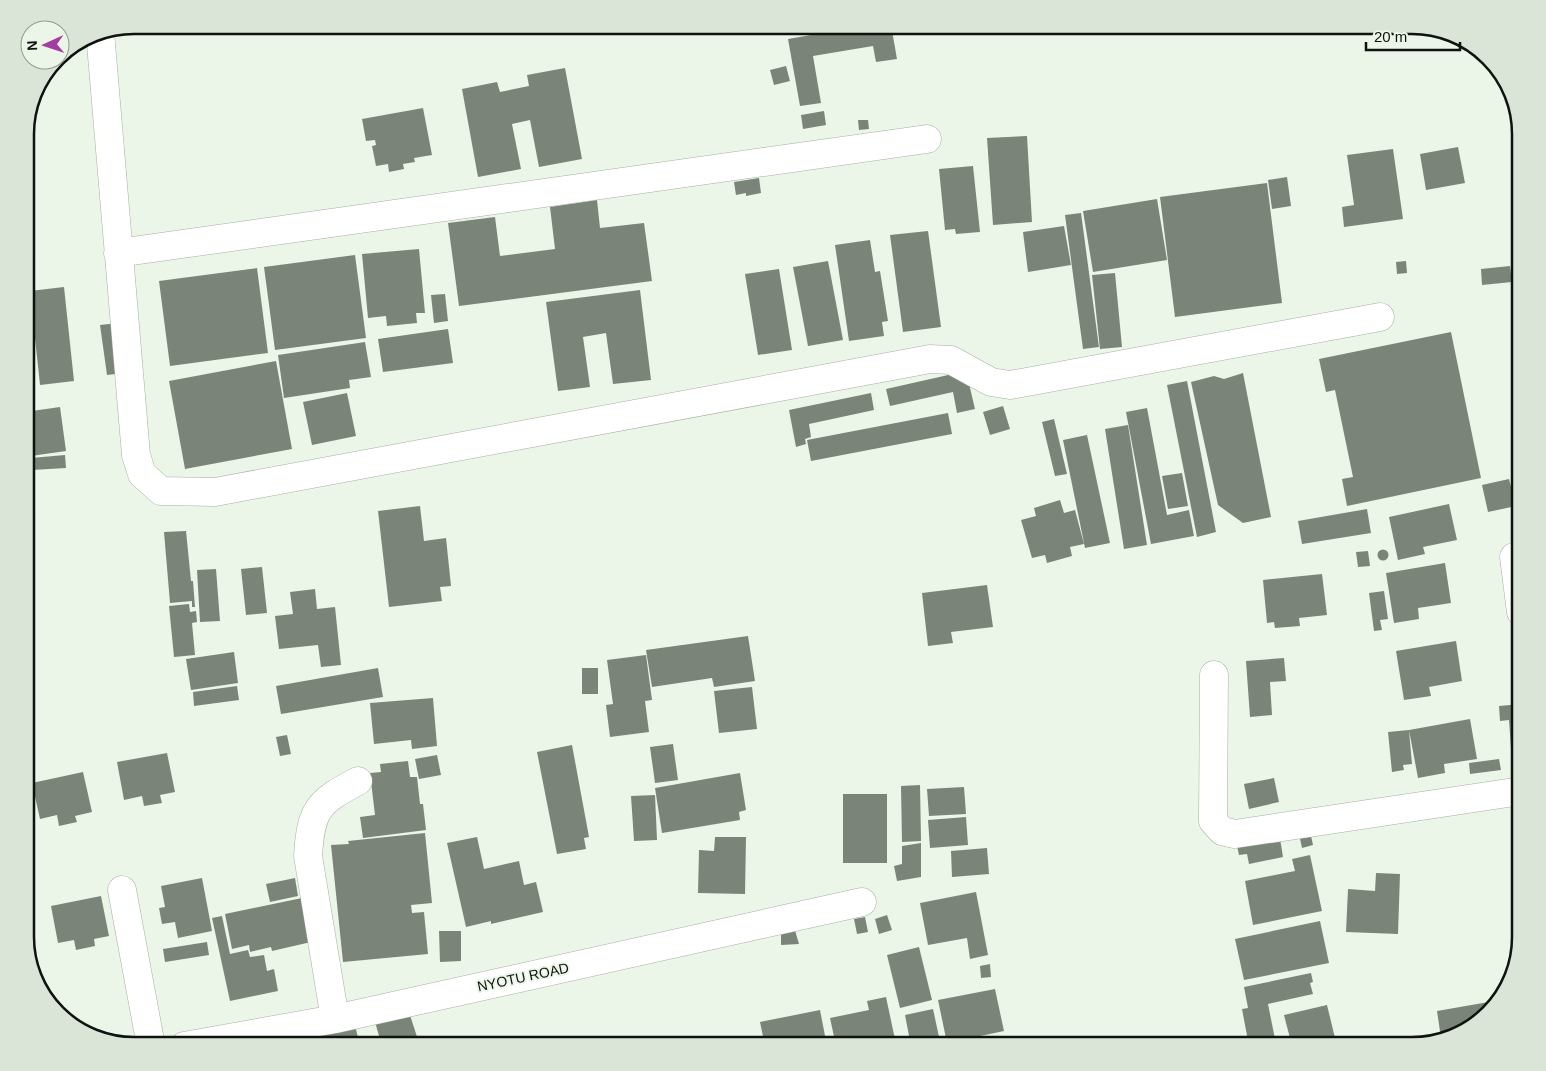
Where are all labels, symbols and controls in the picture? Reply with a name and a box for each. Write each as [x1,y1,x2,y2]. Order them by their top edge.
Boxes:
north arrow [20,20,70,70]
scale bar [1366,20,1460,52]
text: 20 m [1374,28,1407,45]
text: N [24,40,40,51]
street label: NYOTU ROAD [476,959,570,995]

